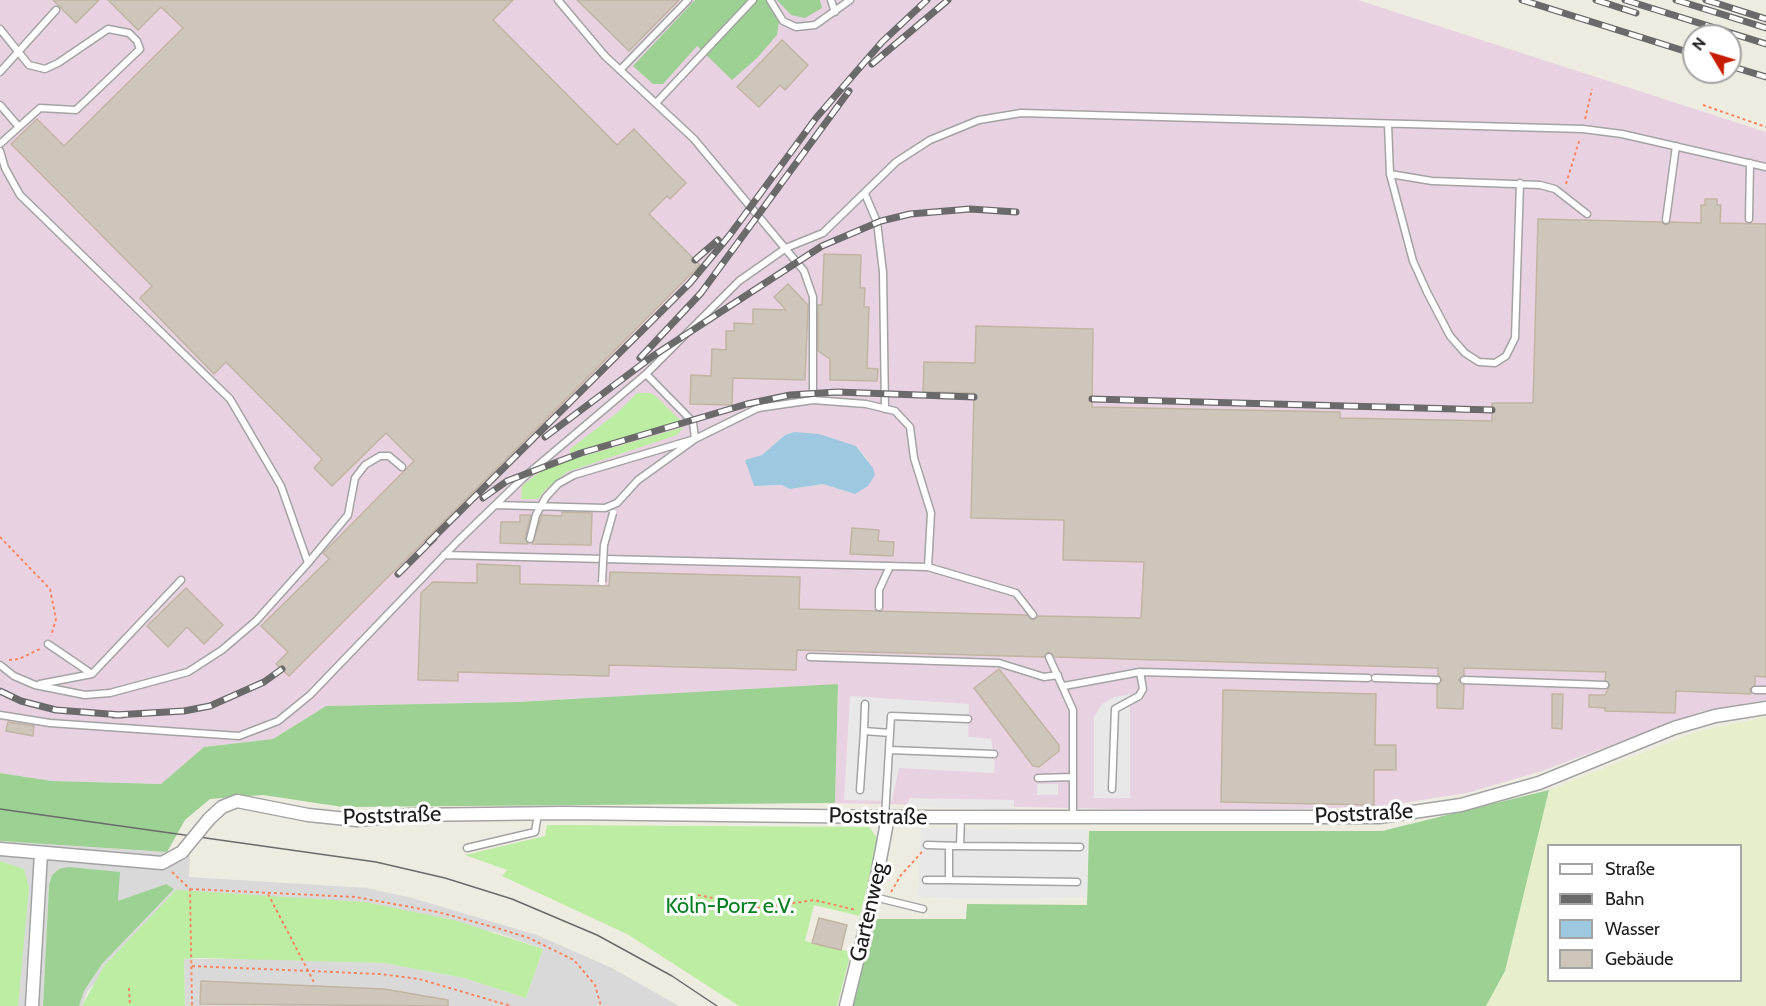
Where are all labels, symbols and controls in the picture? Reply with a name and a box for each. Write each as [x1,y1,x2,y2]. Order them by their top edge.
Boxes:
north arrow [1682,24,1742,84]
text: N [1688,34,1710,54]
street label: Poststraße [1314,798,1414,830]
street label: Poststraße [342,801,442,831]
street label: Poststraße [828,803,928,831]
legend [1547,844,1742,982]
text: Straße [1605,858,1655,880]
street label: Gartenweg [845,860,893,964]
text: Bahn [1605,888,1644,910]
park label: Köln-Porz e.V. [665,894,795,920]
text: Wasser [1605,918,1660,940]
text: Gebäude [1605,948,1674,970]

